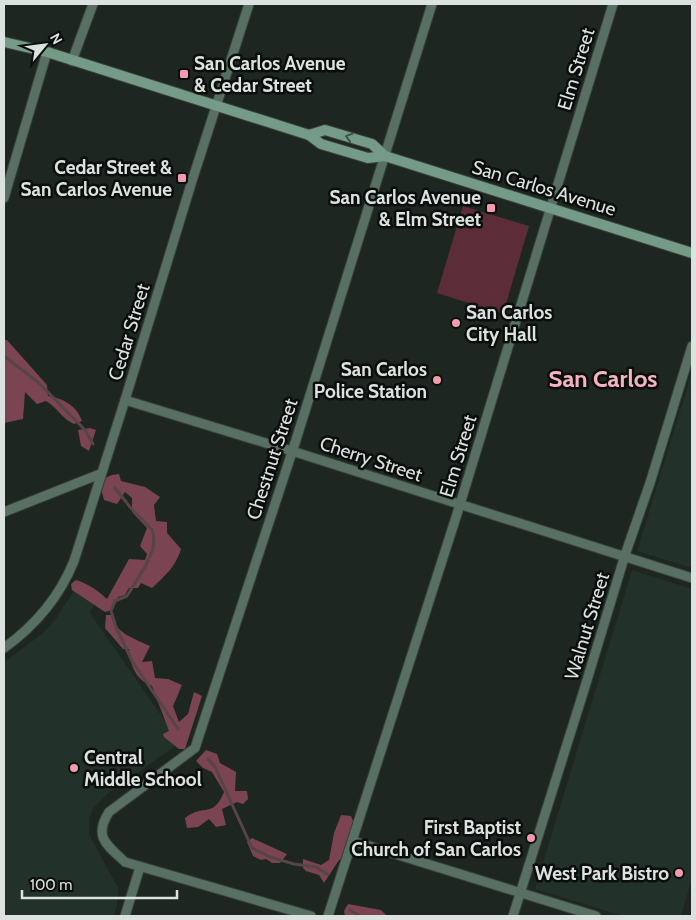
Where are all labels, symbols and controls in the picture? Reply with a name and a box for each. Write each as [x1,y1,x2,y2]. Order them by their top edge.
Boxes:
north arrow [20,20,70,70]
street label: Elm Street [553,25,600,113]
text: N [46,30,67,47]
place label: San Carlos Avenue & Cedar Street [194,52,346,97]
marker: San Carlos Avenue & Cedar Street [178,68,190,80]
one-way arrow [346,132,354,142]
street label: San Carlos Avenue [469,155,619,221]
place label: Cedar Street & San Carlos Avenue [20,156,172,201]
marker: Cedar Street & San Carlos Avenue [176,172,188,184]
place label: San Carlos Avenue & Elm Street [329,186,481,231]
marker: San Carlos Avenue & Elm Street [485,202,497,214]
street label: Cedar Street [103,280,155,383]
place label: San Carlos City Hall [466,301,552,346]
marker: San Carlos City Hall [450,317,462,329]
place label: San Carlos Police Station [314,358,427,403]
district label: San Carlos [548,364,658,393]
marker: San Carlos Police Station [431,374,443,386]
street label: Chestnut Street [242,395,303,523]
street label: Elm Street [435,412,482,500]
street label: Cherry Street [317,432,426,487]
street label: Walnut Street [560,569,614,682]
place label: Central Middle School [84,746,202,791]
marker: Central Middle School [68,762,80,774]
place label: First Baptist Church of San Carlos [351,816,521,861]
marker: First Baptist Church of San Carlos [525,832,537,844]
place label: West Park Bistro [535,862,669,885]
marker: West Park Bistro [673,867,685,879]
scale bar [22,868,178,900]
text: 100 m [30,876,72,894]

